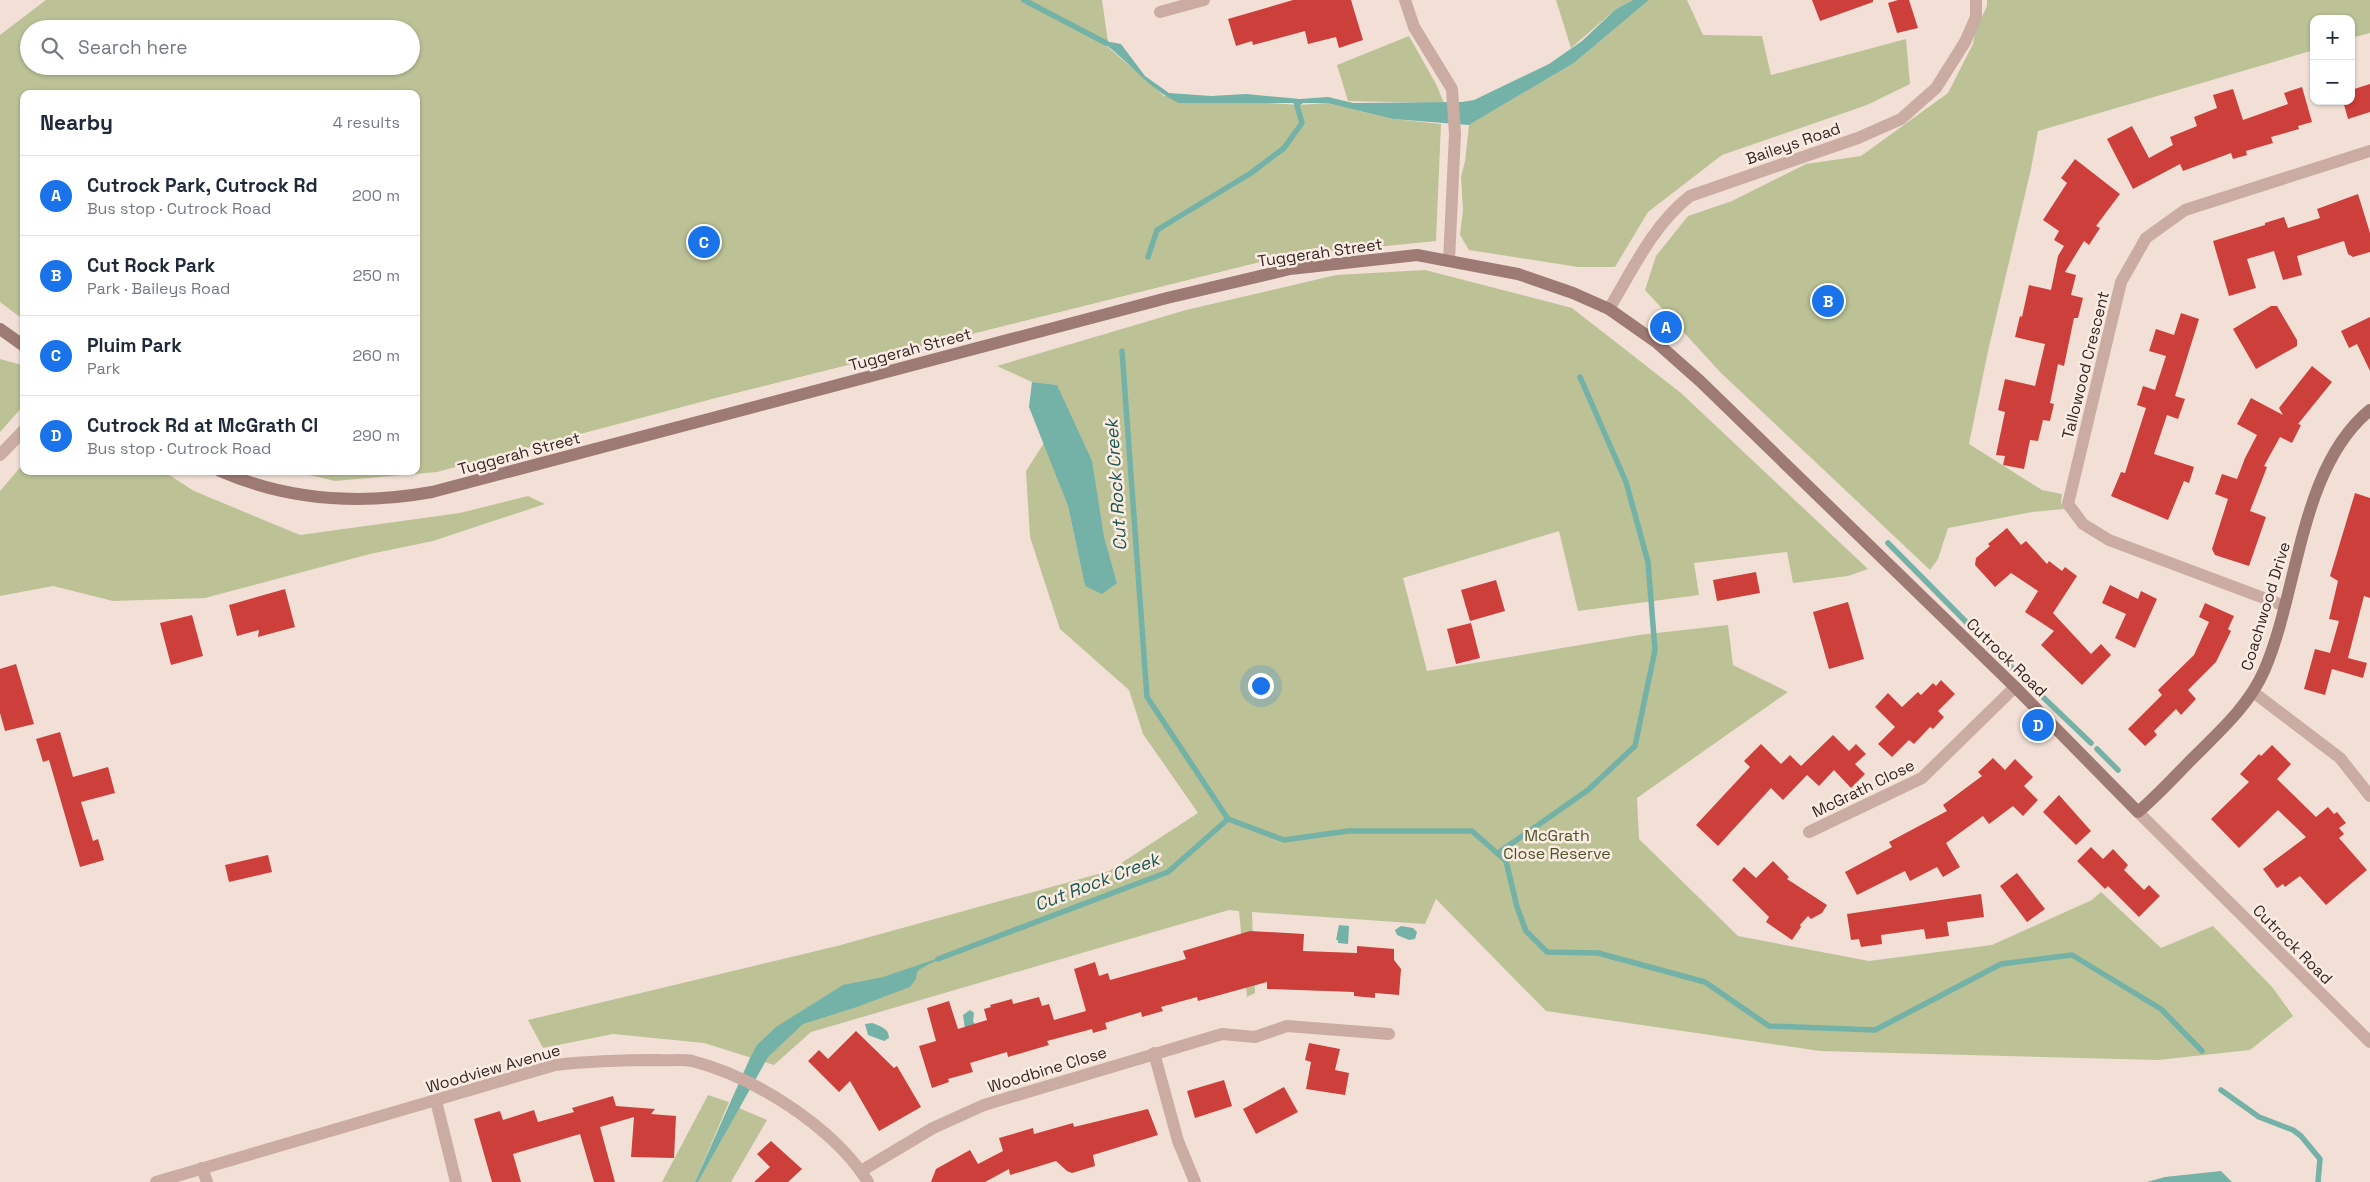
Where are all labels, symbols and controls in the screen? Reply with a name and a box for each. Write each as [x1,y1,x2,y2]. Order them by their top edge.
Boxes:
map controls [2310,15,2355,105]
button: + [2310,15,2355,60]
search box [20,20,420,75]
icon: search [38,34,66,62]
text: Search here [78,35,188,60]
button: − [2310,60,2355,105]
text: Nearby [40,109,113,136]
text: 4 results [333,112,400,133]
street label: Baileys Road [1743,117,1843,169]
text: Cutrock Park, Cutrock Rd [87,173,318,198]
text: A [51,185,61,206]
text: 200 m [352,185,400,206]
text: Bus stop · Cutrock Road [87,198,271,219]
pin: C [688,223,720,261]
street label: Tuggerah Street [1256,233,1384,272]
text: Cut Rock Park [87,253,215,278]
text: B [51,265,61,286]
text: 250 m [353,265,400,286]
text: Park · Baileys Road [87,278,230,299]
pin: B [1812,282,1844,320]
street label: Tallowood Crescent [2057,289,2114,441]
pin: A [1650,308,1682,346]
street label: Tuggerah Street [847,323,974,376]
text: Pluim Park [87,333,182,358]
text: C [51,345,61,366]
text: 260 m [352,345,400,366]
text: Park [87,358,120,379]
text: Cutrock Rd at McGrath Cl [87,413,318,438]
water label: Cut Rock Creek [1099,416,1132,552]
text: D [51,425,61,446]
text: 290 m [352,425,400,446]
street label: Tuggerah Street [456,427,583,480]
text: Bus stop · Cutrock Road [87,438,271,459]
street label: Coachwood Drive [2236,539,2295,673]
street label: Cutrock Road [1962,613,2052,701]
your location [1248,673,1274,699]
pin: D [2022,706,2054,744]
street label: McGrath Close [1808,755,1918,822]
park label: McGrath Close Reserve [1503,825,1611,864]
water label: Cut Rock Creek [1031,846,1165,916]
street label: Cutrock Road [2248,900,2337,989]
street label: Woodview Avenue [423,1039,563,1098]
street label: Woodbine Close [985,1041,1109,1098]

